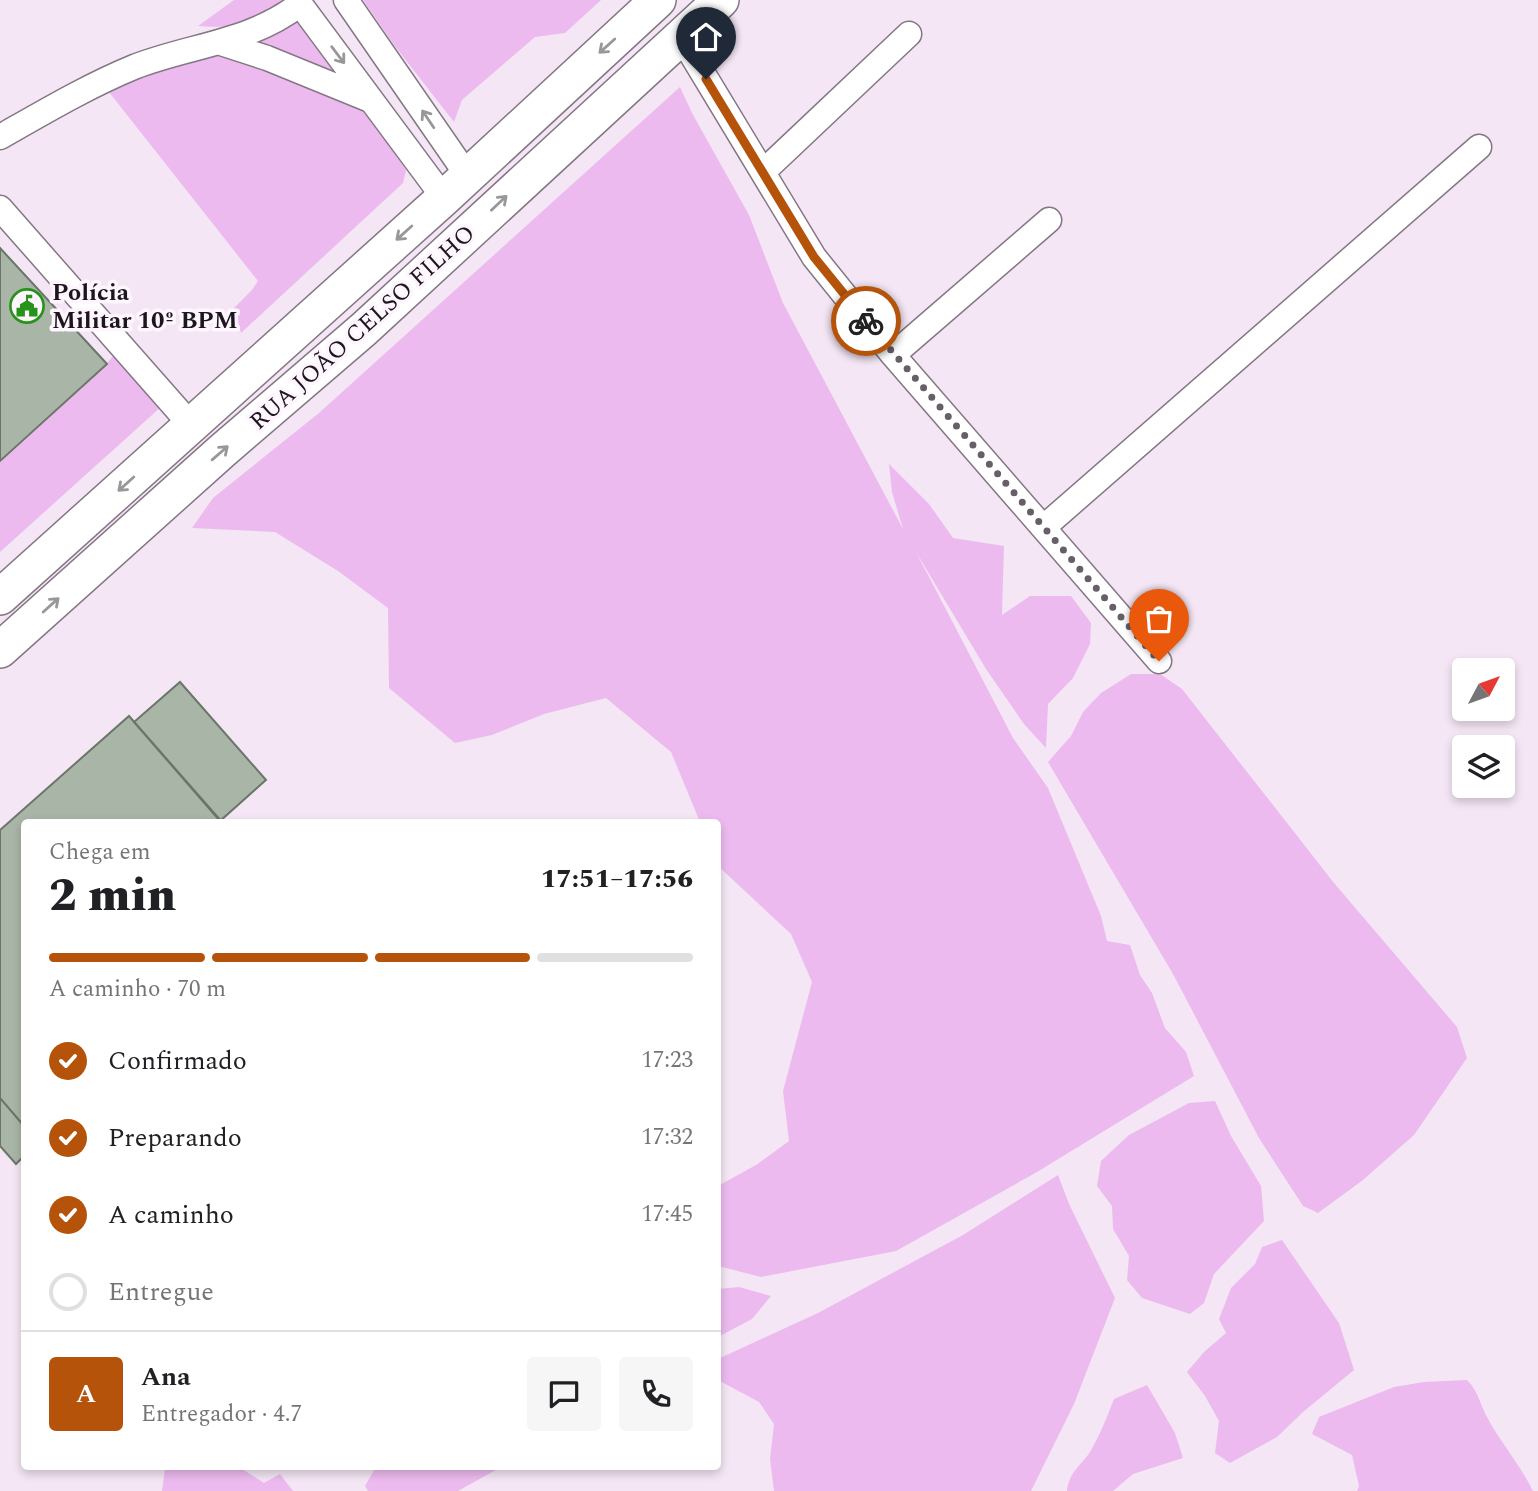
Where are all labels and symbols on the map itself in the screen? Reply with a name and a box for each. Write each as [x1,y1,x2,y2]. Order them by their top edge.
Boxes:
pin [676,7,736,79]
one-way arrow [598,38,616,54]
one-way arrow [330,45,345,64]
one-way arrow [421,110,435,129]
one-way arrow [490,195,507,212]
street label: RUA JOÃO CELSO FILHO [242,216,483,439]
one-way arrow [395,225,413,241]
place label: Polícia Militar 10º BPM [52,275,238,339]
courier [831,286,901,356]
public building icon: Polícia Militar 10º BPM [8,287,46,325]
one-way arrow [211,445,229,461]
one-way arrow [117,476,135,492]
pin [1129,589,1189,661]
one-way arrow [42,596,59,613]
north arrow [1452,658,1516,721]

